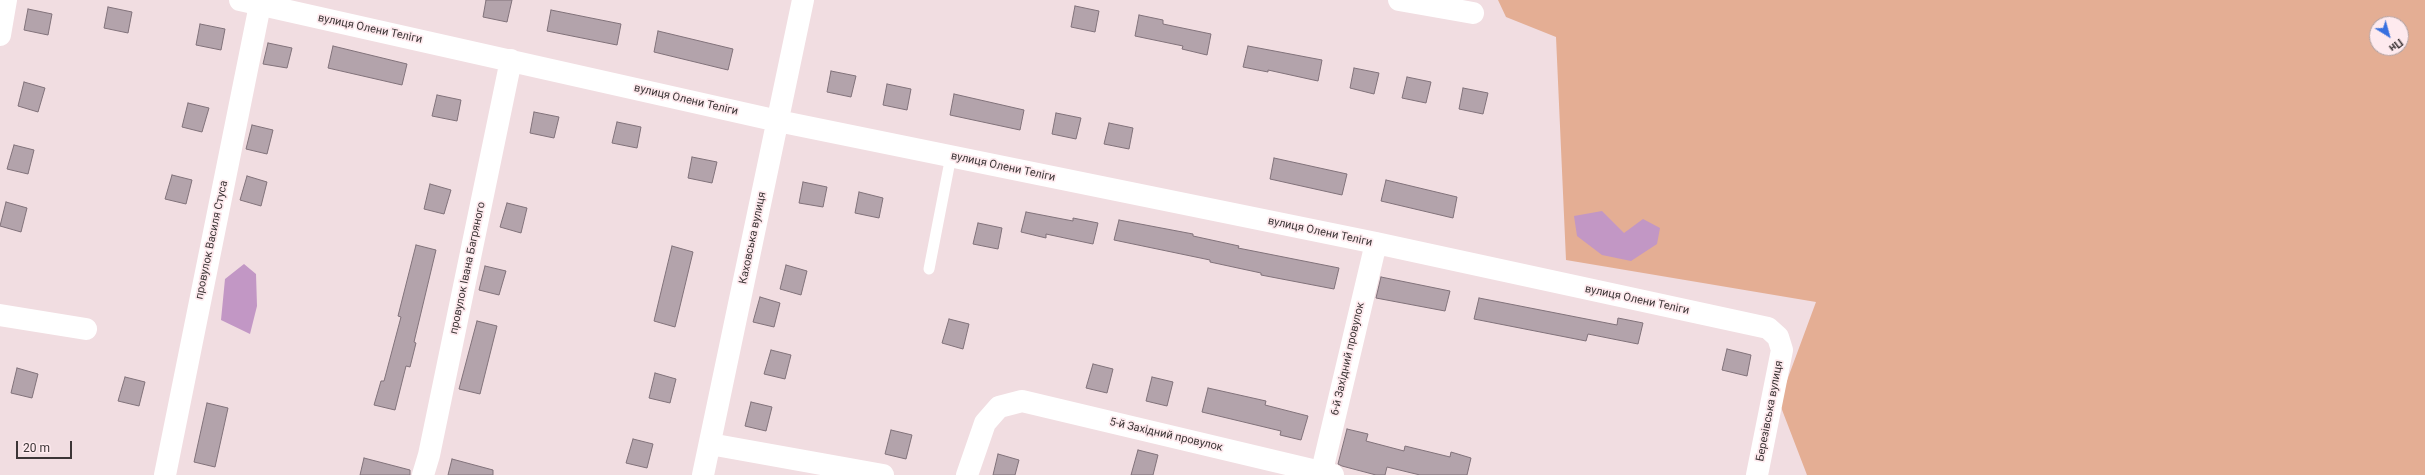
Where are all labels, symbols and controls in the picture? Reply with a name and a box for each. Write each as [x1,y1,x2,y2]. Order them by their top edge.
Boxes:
street label: вулиця Олени Теліги [317,11,423,47]
north arrow [2369,16,2409,56]
text: Пн [2386,36,2405,55]
street label: вулиця Олени Теліги [633,82,739,118]
street label: вулиця Олени Теліги [950,149,1056,185]
street label: провулок Василя Стуса [193,180,231,300]
street label: Каховська вулиця [737,191,769,285]
street label: провулок Івана Багряного [448,201,488,335]
street label: вулиця Олени Теліги [1267,214,1373,250]
street label: вулиця Олени Теліги [1584,282,1690,318]
street label: 6-й Західний провулок [1329,301,1367,417]
street label: Березівська вулиця [1754,360,1786,462]
street label: 5-й Західний провулок [1108,416,1224,454]
scale bar [18,433,74,459]
text: 20 m [23,441,50,455]

